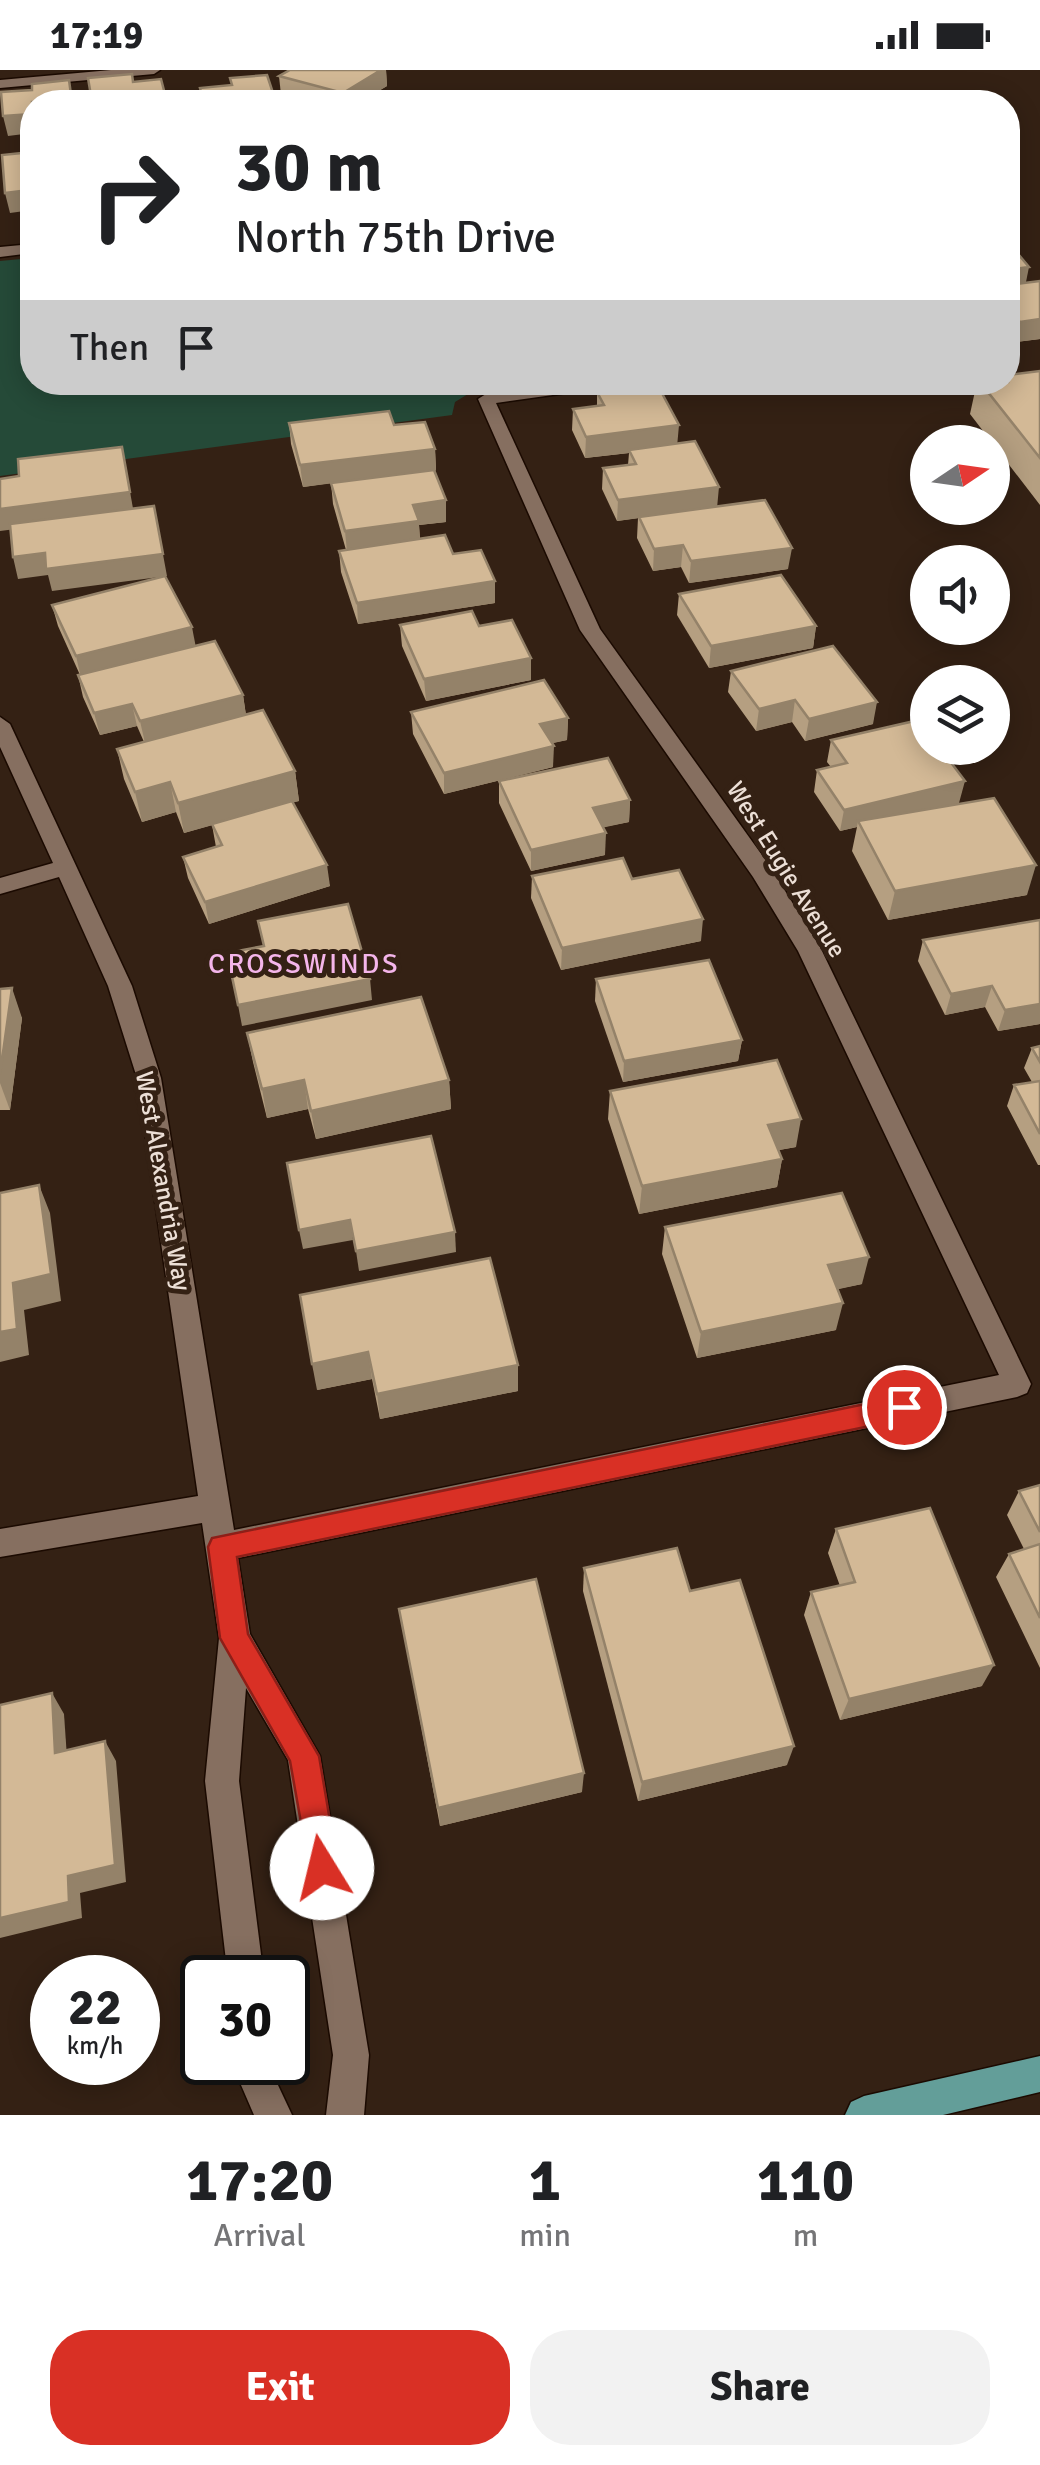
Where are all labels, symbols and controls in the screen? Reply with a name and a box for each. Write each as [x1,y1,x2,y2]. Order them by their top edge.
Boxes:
text: 17:19 [50,12,143,59]
text: 30 m [235,124,383,210]
icon: right [70,130,200,260]
text: North 75th Drive [235,210,556,265]
icon: arrive [169,320,224,375]
text: Then [70,324,149,371]
north arrow [910,425,1010,525]
map controls [910,425,1010,765]
button: sound [910,545,1010,645]
button: layers [910,665,1010,765]
street label: West Eugie Avenue [720,776,853,963]
district label: CROSSWINDS [208,947,400,981]
street label: West Alexandria Way [129,1069,198,1294]
pin [862,1365,947,1450]
icon: arrive [877,1380,932,1435]
position arrow [270,1816,374,1920]
speed limit sign: 30 [180,1955,310,2085]
text: 22 [68,1977,122,2039]
text: km/h [67,2030,123,2061]
text: 17:20 [186,2144,333,2218]
text: 1 [529,2144,561,2218]
text: 110 [757,2144,854,2218]
text: Arrival [214,2216,306,2255]
text: min [519,2216,571,2255]
text: m [793,2216,818,2255]
button: Exit [50,2330,510,2445]
button: Share [530,2330,990,2445]

